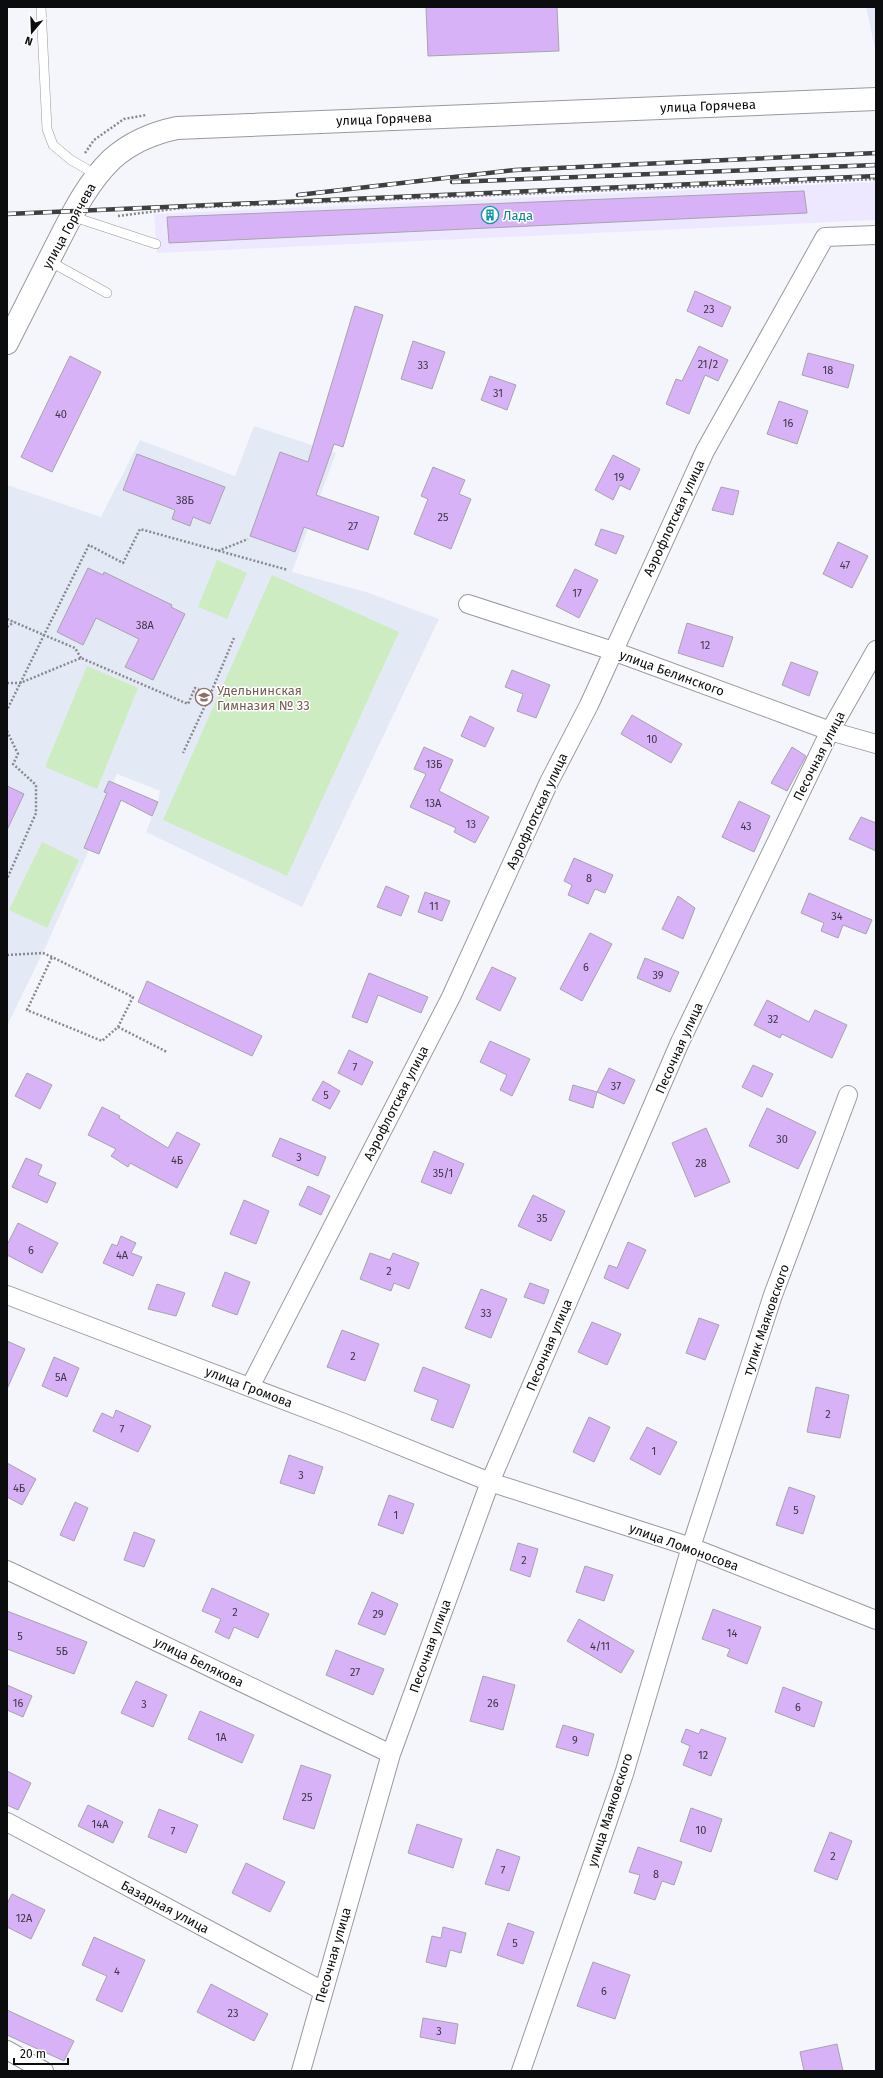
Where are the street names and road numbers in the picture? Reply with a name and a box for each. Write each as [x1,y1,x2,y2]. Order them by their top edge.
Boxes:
street label: улица Горячева [660,97,756,115]
street label: улица Горячева [336,110,432,128]
street label: улица Горячева [39,180,99,272]
street label: Аэрофлотская улица [640,458,708,578]
street label: улица Белинского [618,647,726,699]
street label: Песочная улица [790,709,848,803]
street label: Аэрофлотская улица [503,751,571,871]
street label: Песочная улица [652,1000,706,1096]
street label: Аэрофлотская улица [361,1043,431,1163]
street label: тупик Маяковского [740,1262,792,1378]
street label: Песочная улица [523,1297,575,1393]
street label: улица Громова [203,1363,295,1411]
street label: улица Ломоносова [627,1520,741,1574]
street label: Песочная улица [406,1597,454,1695]
street label: улица Белякова [152,1634,246,1690]
street label: улица Маяковского [585,1751,635,1869]
street label: Базарная улица [118,1878,212,1936]
street label: Песочная улица [312,1906,354,2004]

